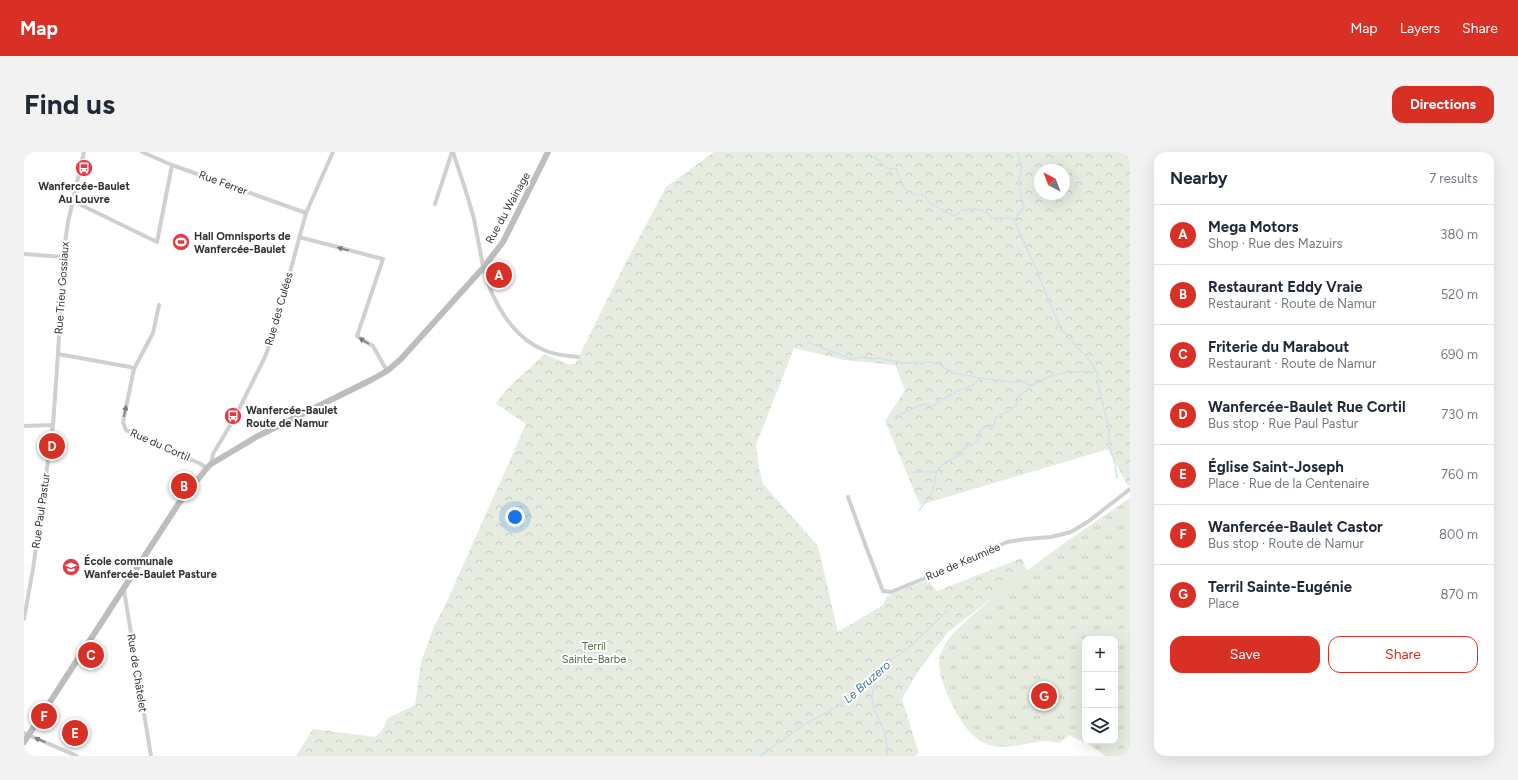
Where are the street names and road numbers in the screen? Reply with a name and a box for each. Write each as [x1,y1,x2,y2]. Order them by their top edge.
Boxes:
street label: Rue Ferrer [197,168,249,198]
street label: Rue du Wainage [483,170,533,246]
street label: Rue Trieu Gossiaux [52,240,72,335]
street label: Rue des Culées [262,271,296,347]
street label: Rue du Cortil [128,426,192,464]
street label: Rue Paul Pastur [29,472,53,549]
street label: Rue de Keumiée [924,540,1002,584]
street label: Rue de Châtelet [124,633,150,713]

